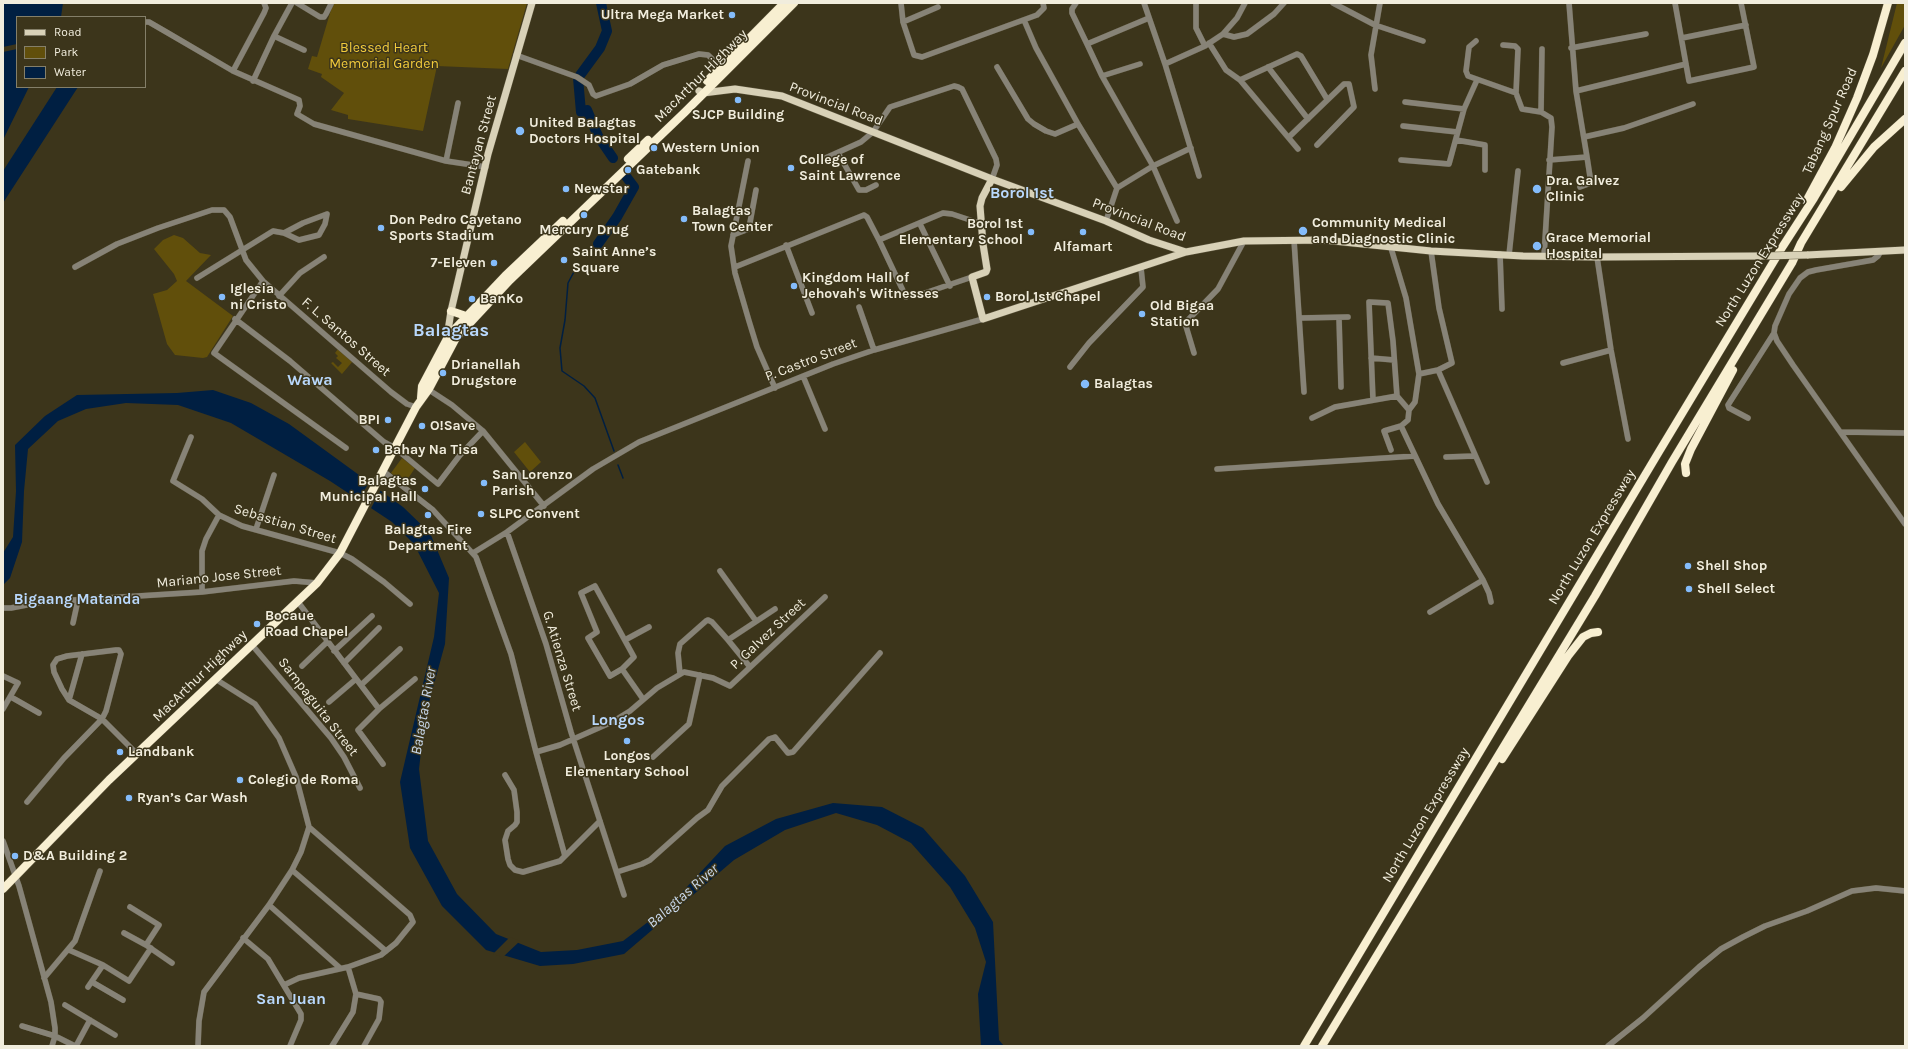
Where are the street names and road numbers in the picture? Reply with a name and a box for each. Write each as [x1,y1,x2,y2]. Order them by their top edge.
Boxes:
street label: MacArthur Highway [651,26,751,126]
street label: Tabang Spur Road [1799,65,1861,177]
street label: Provincial Road [787,78,885,130]
street label: Bantayan Street [458,93,500,197]
street label: North Luzon Expressway [1712,190,1808,330]
street label: Provincial Road [1090,194,1188,246]
street label: F. L. Santos Street [298,294,394,380]
street label: P. Castro Street [763,335,859,385]
street label: North Luzon Expressway [1545,466,1639,608]
street label: Sebastian Street [232,500,338,548]
street label: Mariano Jose Street [156,562,282,592]
street label: P. Galvez Street [727,595,809,673]
street label: G. Atienza Street [539,609,585,713]
street label: MacArthur Highway [149,627,251,725]
street label: Sampaguita Street [274,654,362,760]
street label: North Luzon Expressway [1379,744,1473,886]

